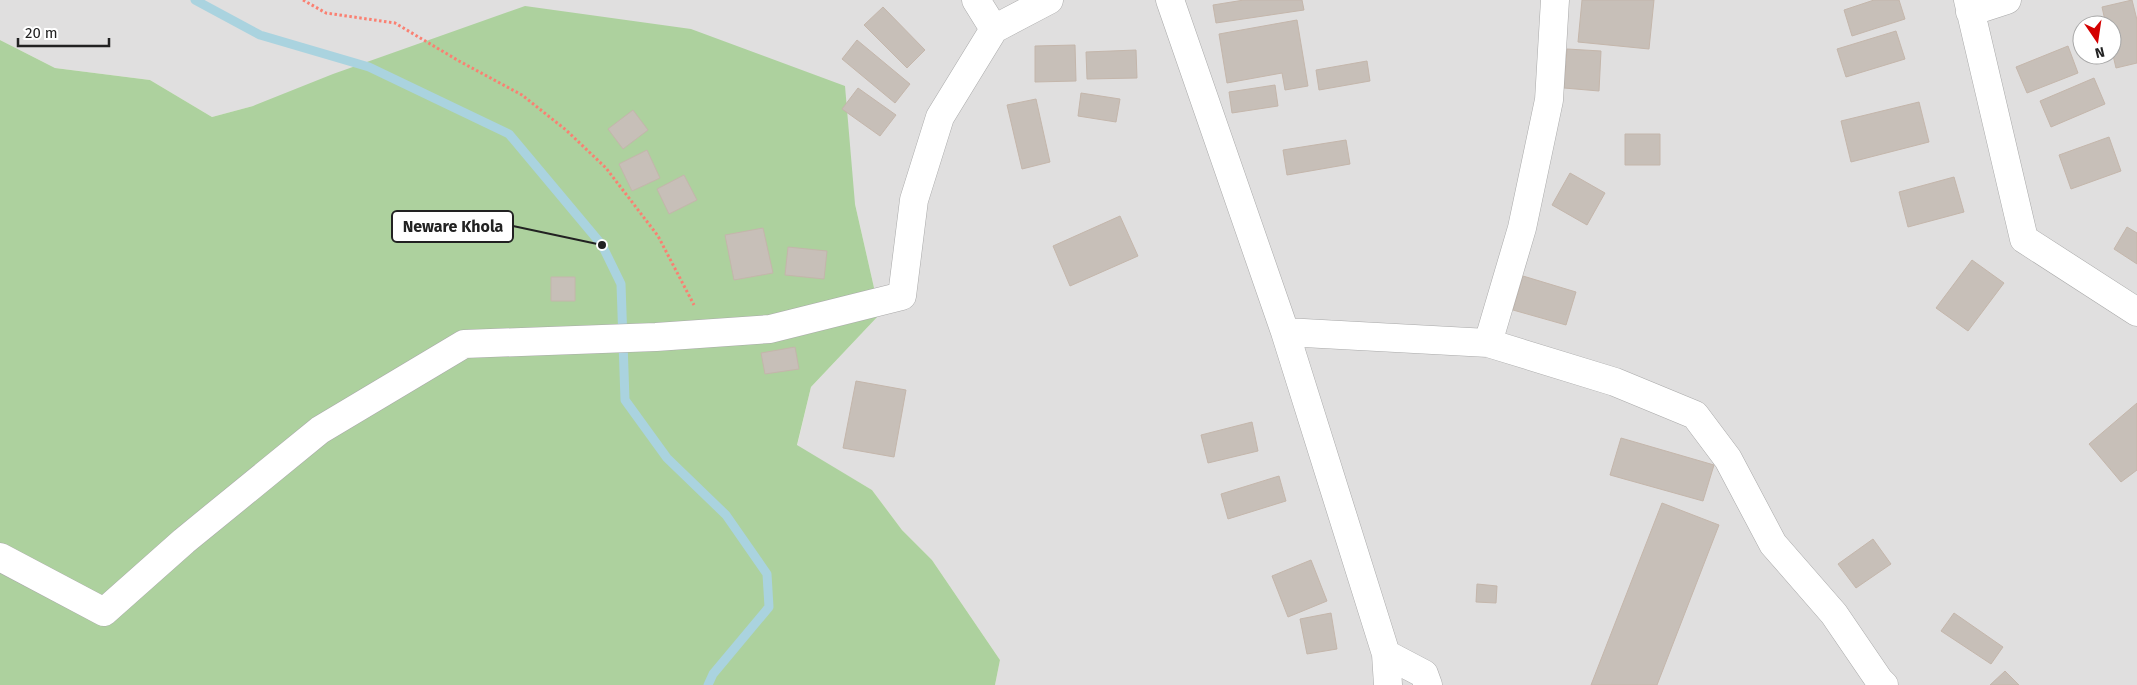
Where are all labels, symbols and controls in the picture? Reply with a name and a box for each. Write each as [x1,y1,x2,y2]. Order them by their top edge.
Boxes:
scale bar [18,15,109,47]
north arrow [2072,15,2122,65]
text: 20 m [25,24,58,42]
text: N [2093,43,2106,62]
callout: Neware Khola [392,211,513,242]
text: Neware Khola [403,217,504,236]

